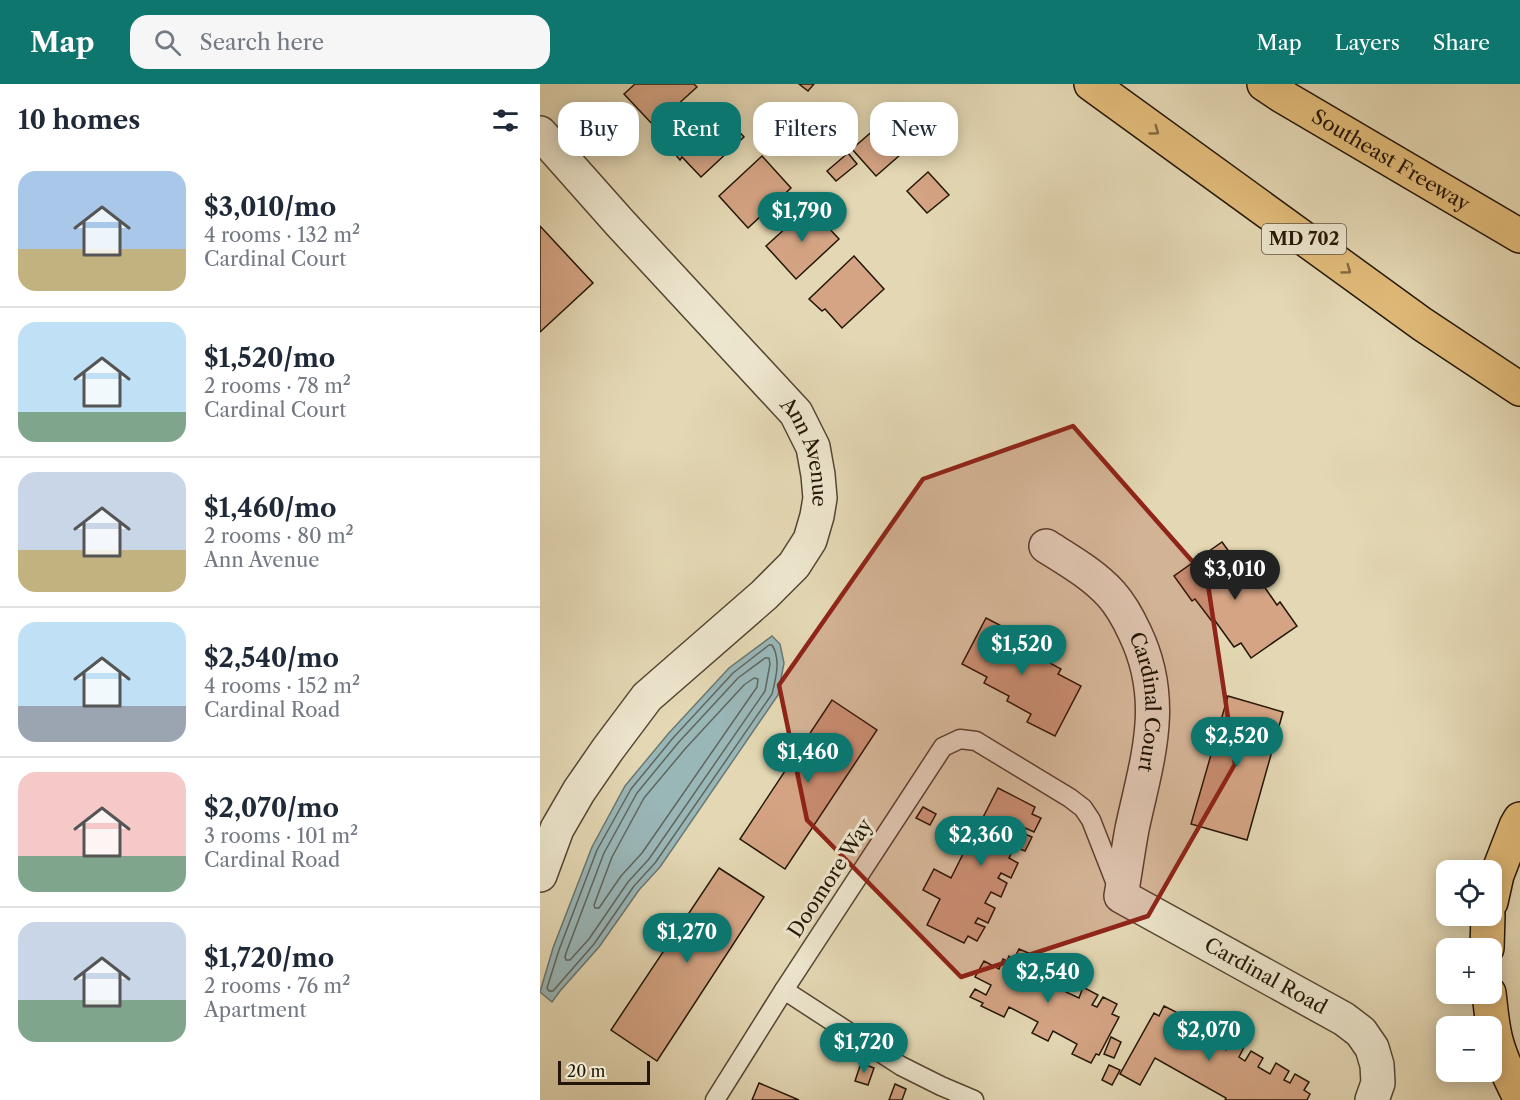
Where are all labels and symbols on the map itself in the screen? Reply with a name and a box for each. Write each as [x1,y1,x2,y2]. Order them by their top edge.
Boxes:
street label: Southeast Freeway [1308,104,1475,216]
one-way arrow [1149,124,1160,135]
pin: $1,790 [753,192,851,243]
road number: MD 702 [1262,224,1346,254]
one-way arrow [1341,263,1352,274]
street label: Ann Avenue [775,392,832,509]
pin: $3,010 [1186,550,1284,601]
pin: $1,520 [973,625,1071,676]
street label: Cardinal Court [1124,628,1165,774]
pin: $2,520 [1188,717,1286,768]
pin: $1,460 [759,733,857,784]
street label: Doomore Way [783,813,878,942]
pin: $2,360 [932,816,1030,867]
pin: $1,270 [638,913,736,964]
street label: Cardinal Road [1200,932,1331,1019]
pin: $2,540 [999,953,1097,1004]
pin: $2,070 [1160,1011,1258,1062]
pin: $1,720 [815,1023,913,1074]
scale bar [558,1058,650,1086]

